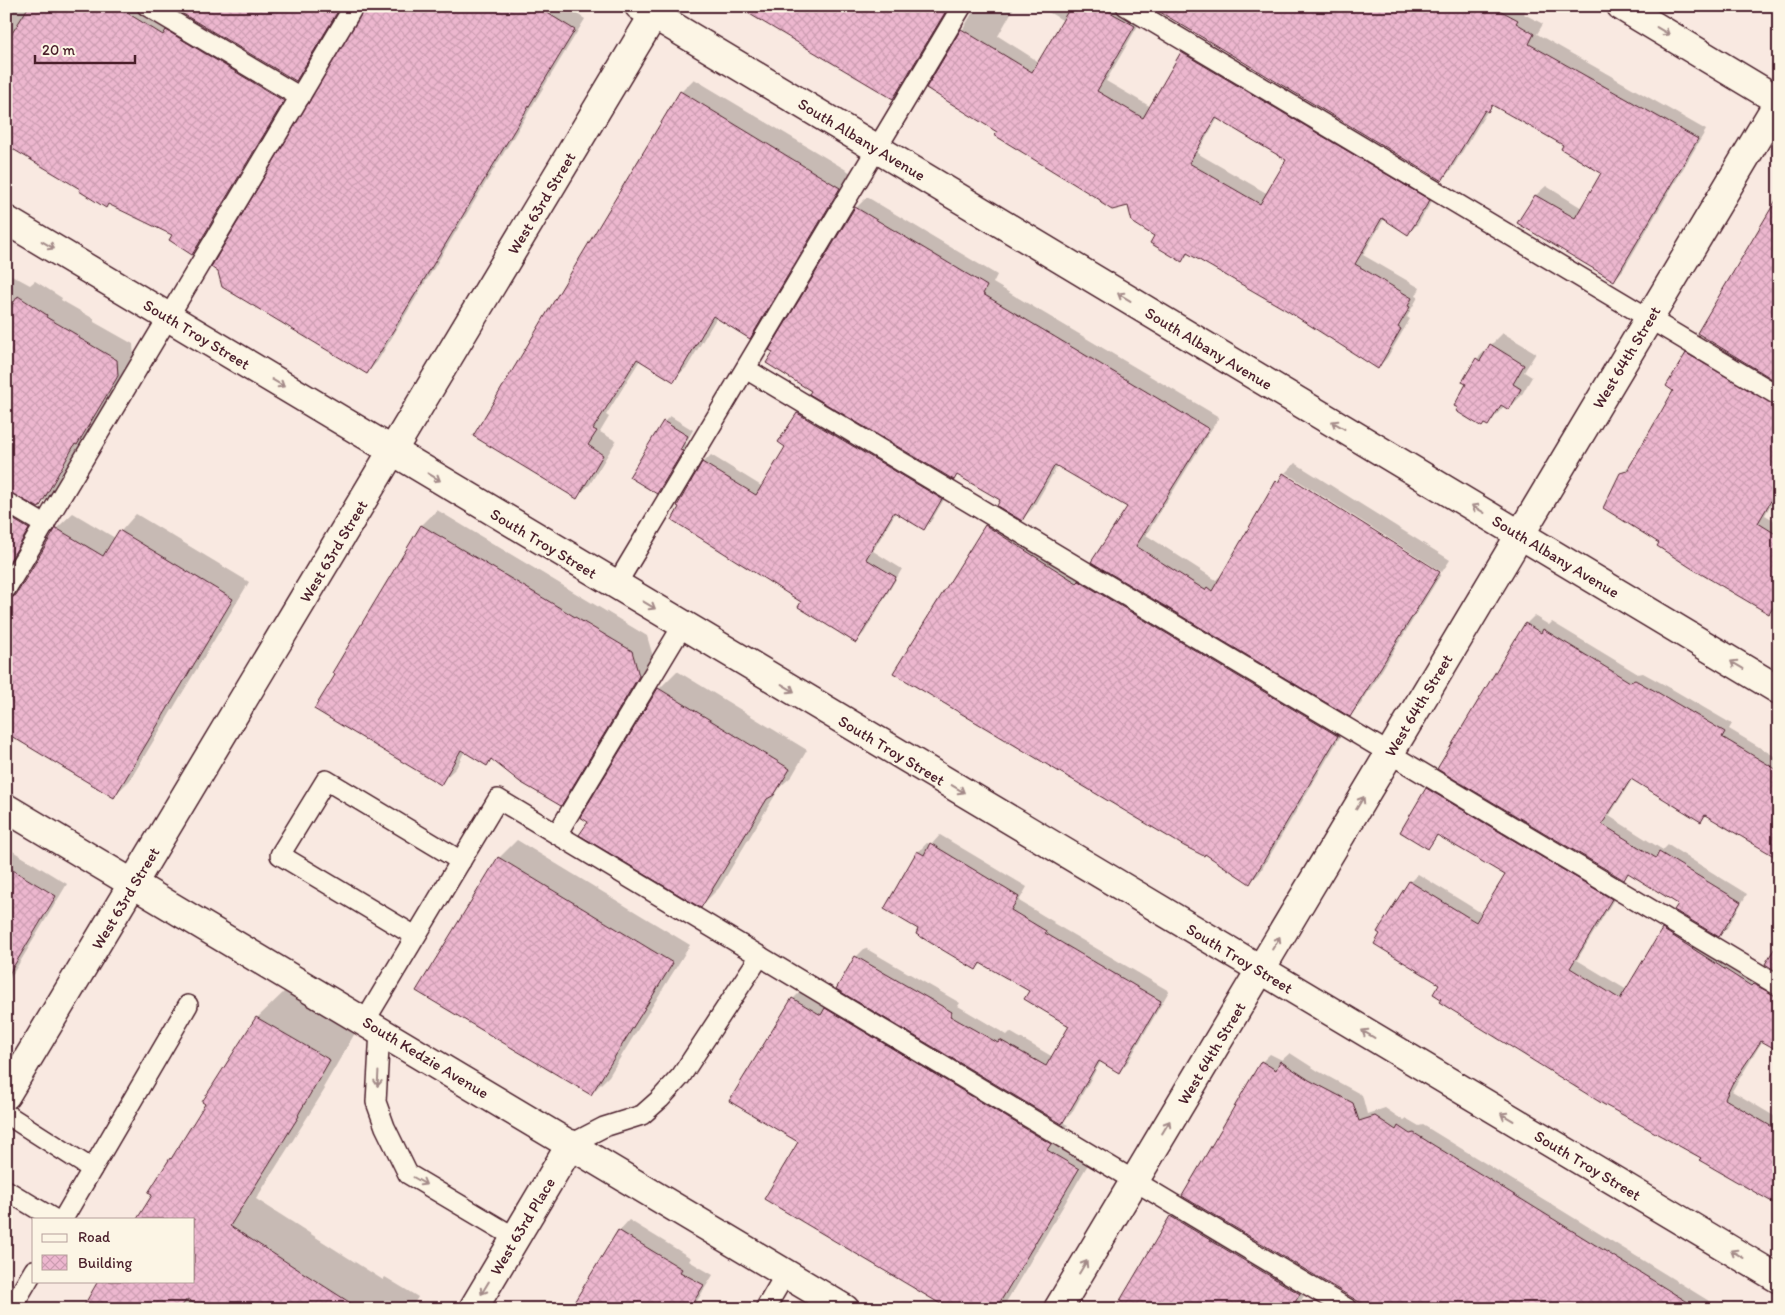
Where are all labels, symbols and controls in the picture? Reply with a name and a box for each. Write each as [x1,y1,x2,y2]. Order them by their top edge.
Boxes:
one-way arrow [1655,27,1669,37]
scale bar [35,32,135,64]
text: 20 m [42,41,76,59]
street label: South Albany Avenue [795,94,929,185]
street label: West 63rd Street [503,149,579,258]
one-way arrow [41,241,55,251]
one-way arrow [1117,291,1131,301]
street label: South Troy Street [140,295,253,374]
street label: West 64th Street [1588,302,1665,412]
street label: South Albany Avenue [1142,303,1276,394]
one-way arrow [270,378,284,388]
one-way arrow [1332,420,1346,430]
one-way arrow [426,473,440,483]
street label: West 63rd Street [295,497,371,606]
street label: South Troy Street [487,504,600,583]
one-way arrow [1471,504,1485,514]
street label: South Albany Avenue [1489,511,1623,602]
one-way arrow [641,600,655,610]
street label: West 64th Street [1380,650,1457,760]
one-way arrow [1730,659,1744,669]
one-way arrow [781,684,795,694]
street label: South Troy Street [835,711,948,790]
one-way arrow [950,785,964,795]
one-way arrow [1355,797,1365,811]
street label: West 63rd Street [87,844,163,953]
street label: South Troy Street [1183,919,1296,998]
one-way arrow [1272,936,1282,950]
street label: West 64th Street [1173,998,1250,1108]
street label: South Kedzie Avenue [359,1012,492,1103]
one-way arrow [1361,1028,1375,1038]
one-way arrow [374,1070,383,1086]
one-way arrow [1501,1112,1515,1122]
one-way arrow [1162,1121,1172,1135]
street label: South Troy Street [1531,1126,1644,1205]
street label: West 63rd Place [486,1174,559,1279]
one-way arrow [412,1177,426,1187]
legend [32,1218,195,1282]
text: Road [78,1228,111,1246]
one-way arrow [1730,1249,1744,1259]
text: Building [78,1254,132,1272]
one-way arrow [1078,1260,1088,1274]
one-way arrow [480,1281,490,1295]

